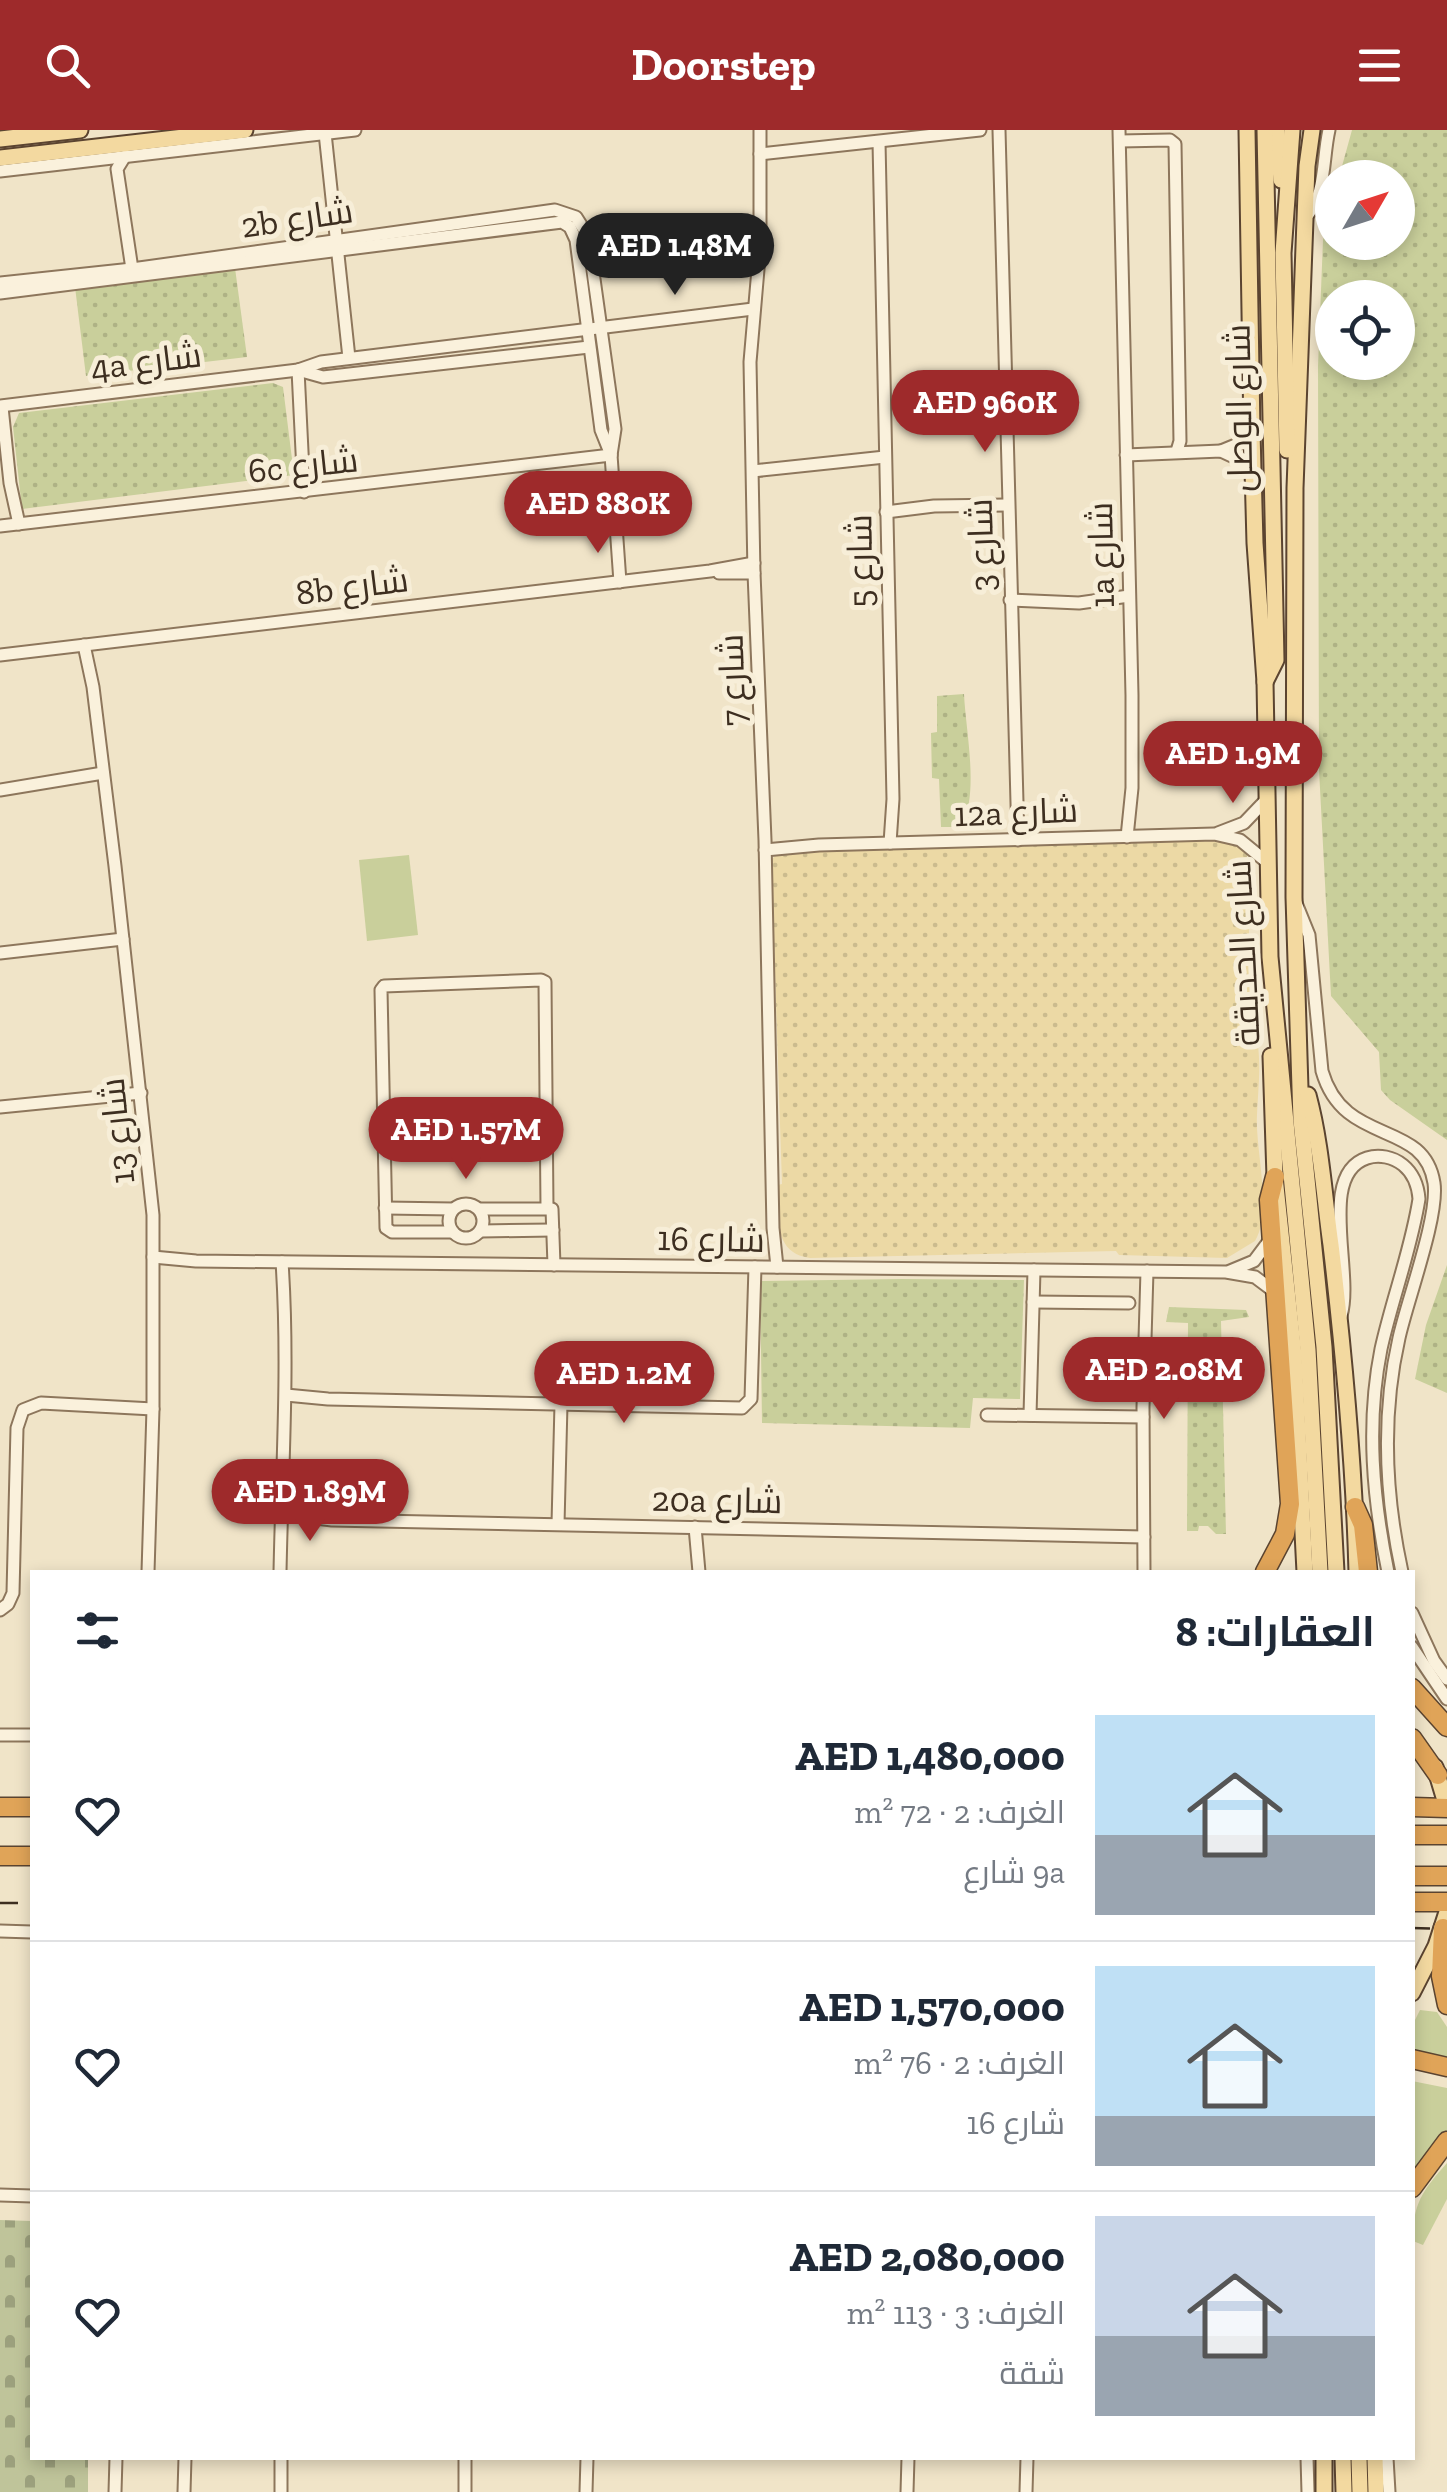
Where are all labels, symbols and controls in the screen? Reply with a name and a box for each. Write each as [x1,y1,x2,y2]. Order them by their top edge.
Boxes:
icon: search [40,38,95,93]
text: Doorstep [631,38,816,92]
icon: menu [1352,38,1407,93]
north arrow [1315,160,1415,260]
map controls [1315,160,1415,380]
street label: 2b شارع [238,189,356,249]
pin: AED 1.48M [561,213,789,298]
text: AED 1.48M [598,226,752,264]
button: locate [1315,280,1415,380]
street label: شارع الوصل [1217,324,1263,492]
street label: 4a شارع [88,333,204,391]
pin: AED 960K [882,370,1088,455]
text: AED 960K [913,383,1057,421]
street label: 6c شارع [246,438,360,494]
pin: AED 880K [495,471,701,556]
text: AED 880K [526,484,670,522]
street label: شارع 3 [958,498,1006,592]
street label: 1a شارع [1079,502,1125,608]
street label: شارع 5 [838,514,884,608]
street label: 8b شارع [293,558,411,616]
street label: شارع 7 [709,633,757,727]
pin: AED 1.9M [1130,721,1336,806]
text: AED 1.9M [1165,734,1301,772]
street label: 12a شارع [953,789,1079,837]
street label: شارع الحديقة [1217,859,1271,1047]
street label: شارع 13 [91,1076,145,1186]
pin: AED 1.57M [352,1097,580,1182]
text: AED 1.57M [391,1110,541,1148]
street label: شارع 16 [657,1217,765,1263]
pin: AED 2.08M [1050,1337,1278,1422]
pin: AED 1.2M [521,1341,727,1426]
text: AED 2.08M [1085,1350,1243,1388]
text: AED 1.2M [556,1354,692,1392]
pin: AED 1.89M [196,1459,424,1544]
text: AED 1.89M [234,1472,386,1510]
street label: 20a شارع [651,1478,783,1524]
icon: filters [70,1603,125,1658]
text: العقارات: 8 [1176,1606,1375,1657]
text: AED 1,480,000 [795,1730,1065,1781]
icon: home [1175,1755,1295,1875]
icon: heart [70,1788,125,1843]
text: الغرف: 2 · 72 m² [855,1793,1065,1831]
text: 9a شارع [963,1853,1065,1891]
text: AED 1,570,000 [799,1981,1065,2032]
icon: home [1175,2006,1295,2126]
icon: heart [70,2039,125,2094]
text: الغرف: 2 · 76 m² [854,2044,1065,2082]
text: شارع 16 [966,2104,1065,2142]
text: AED 2,080,000 [789,2231,1065,2282]
icon: home [1175,2256,1295,2376]
icon: heart [70,2289,125,2344]
text: الغرف: 3 · 113 m² [847,2294,1065,2332]
text: شقة [1000,2354,1065,2392]

